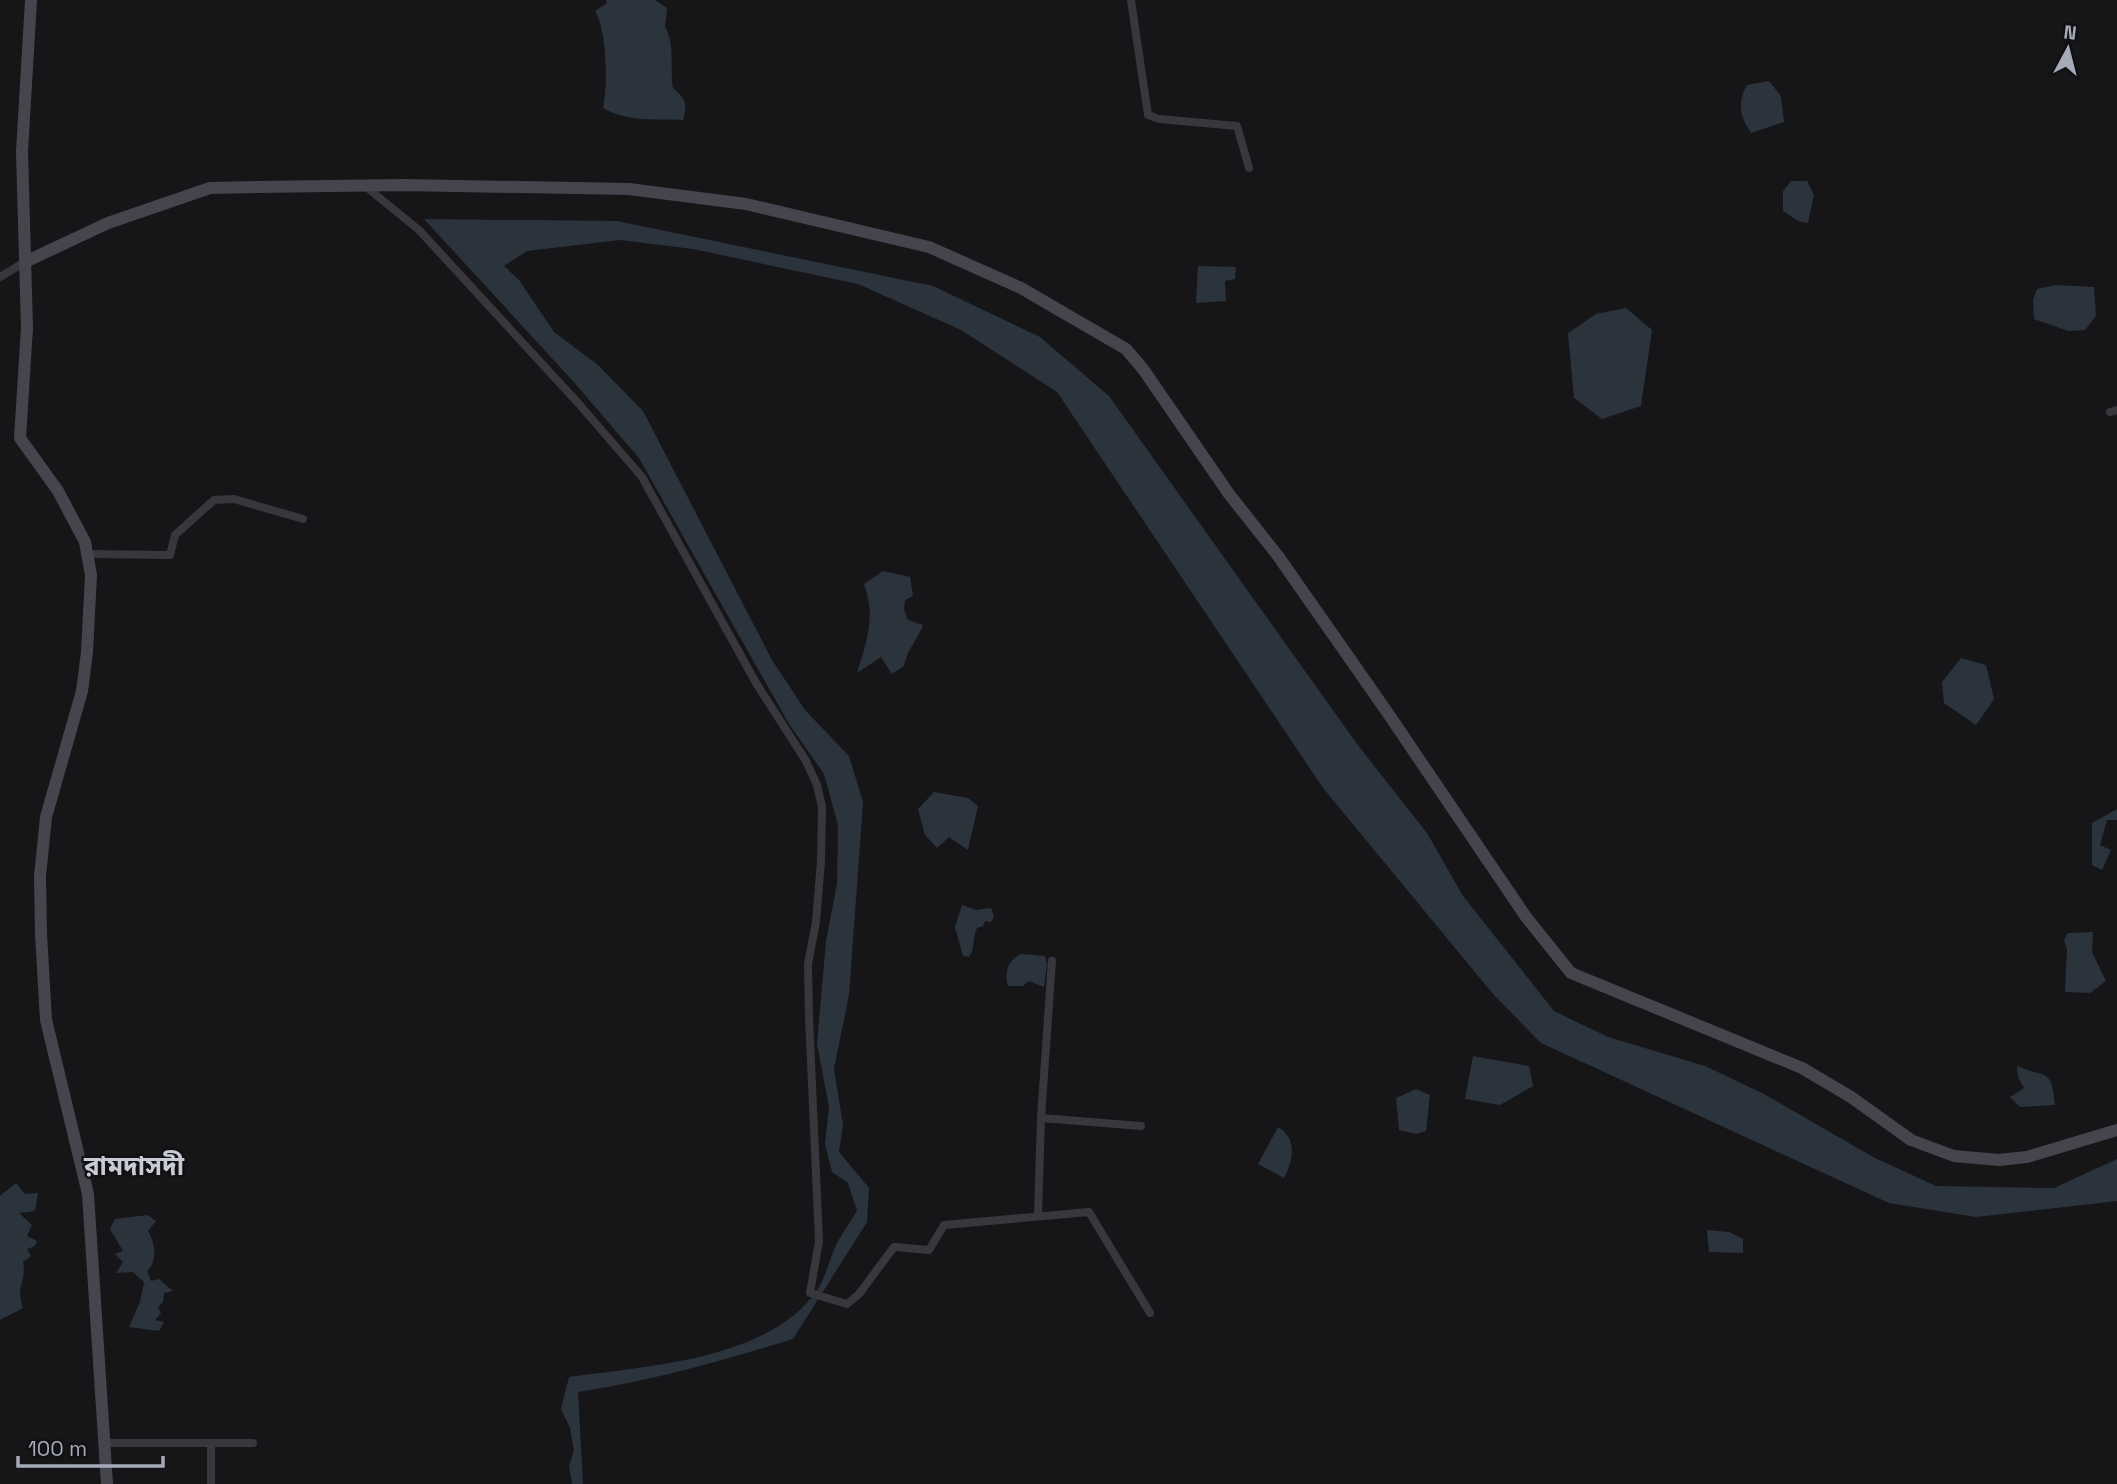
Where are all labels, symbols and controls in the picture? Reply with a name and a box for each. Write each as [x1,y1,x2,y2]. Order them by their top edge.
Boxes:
north arrow [2033,14,2103,84]
text: N [2062,19,2078,46]
district label: রামদাসদী [83,1149,185,1183]
scale bar [18,1424,163,1468]
text: 100 m [28,1435,87,1462]

